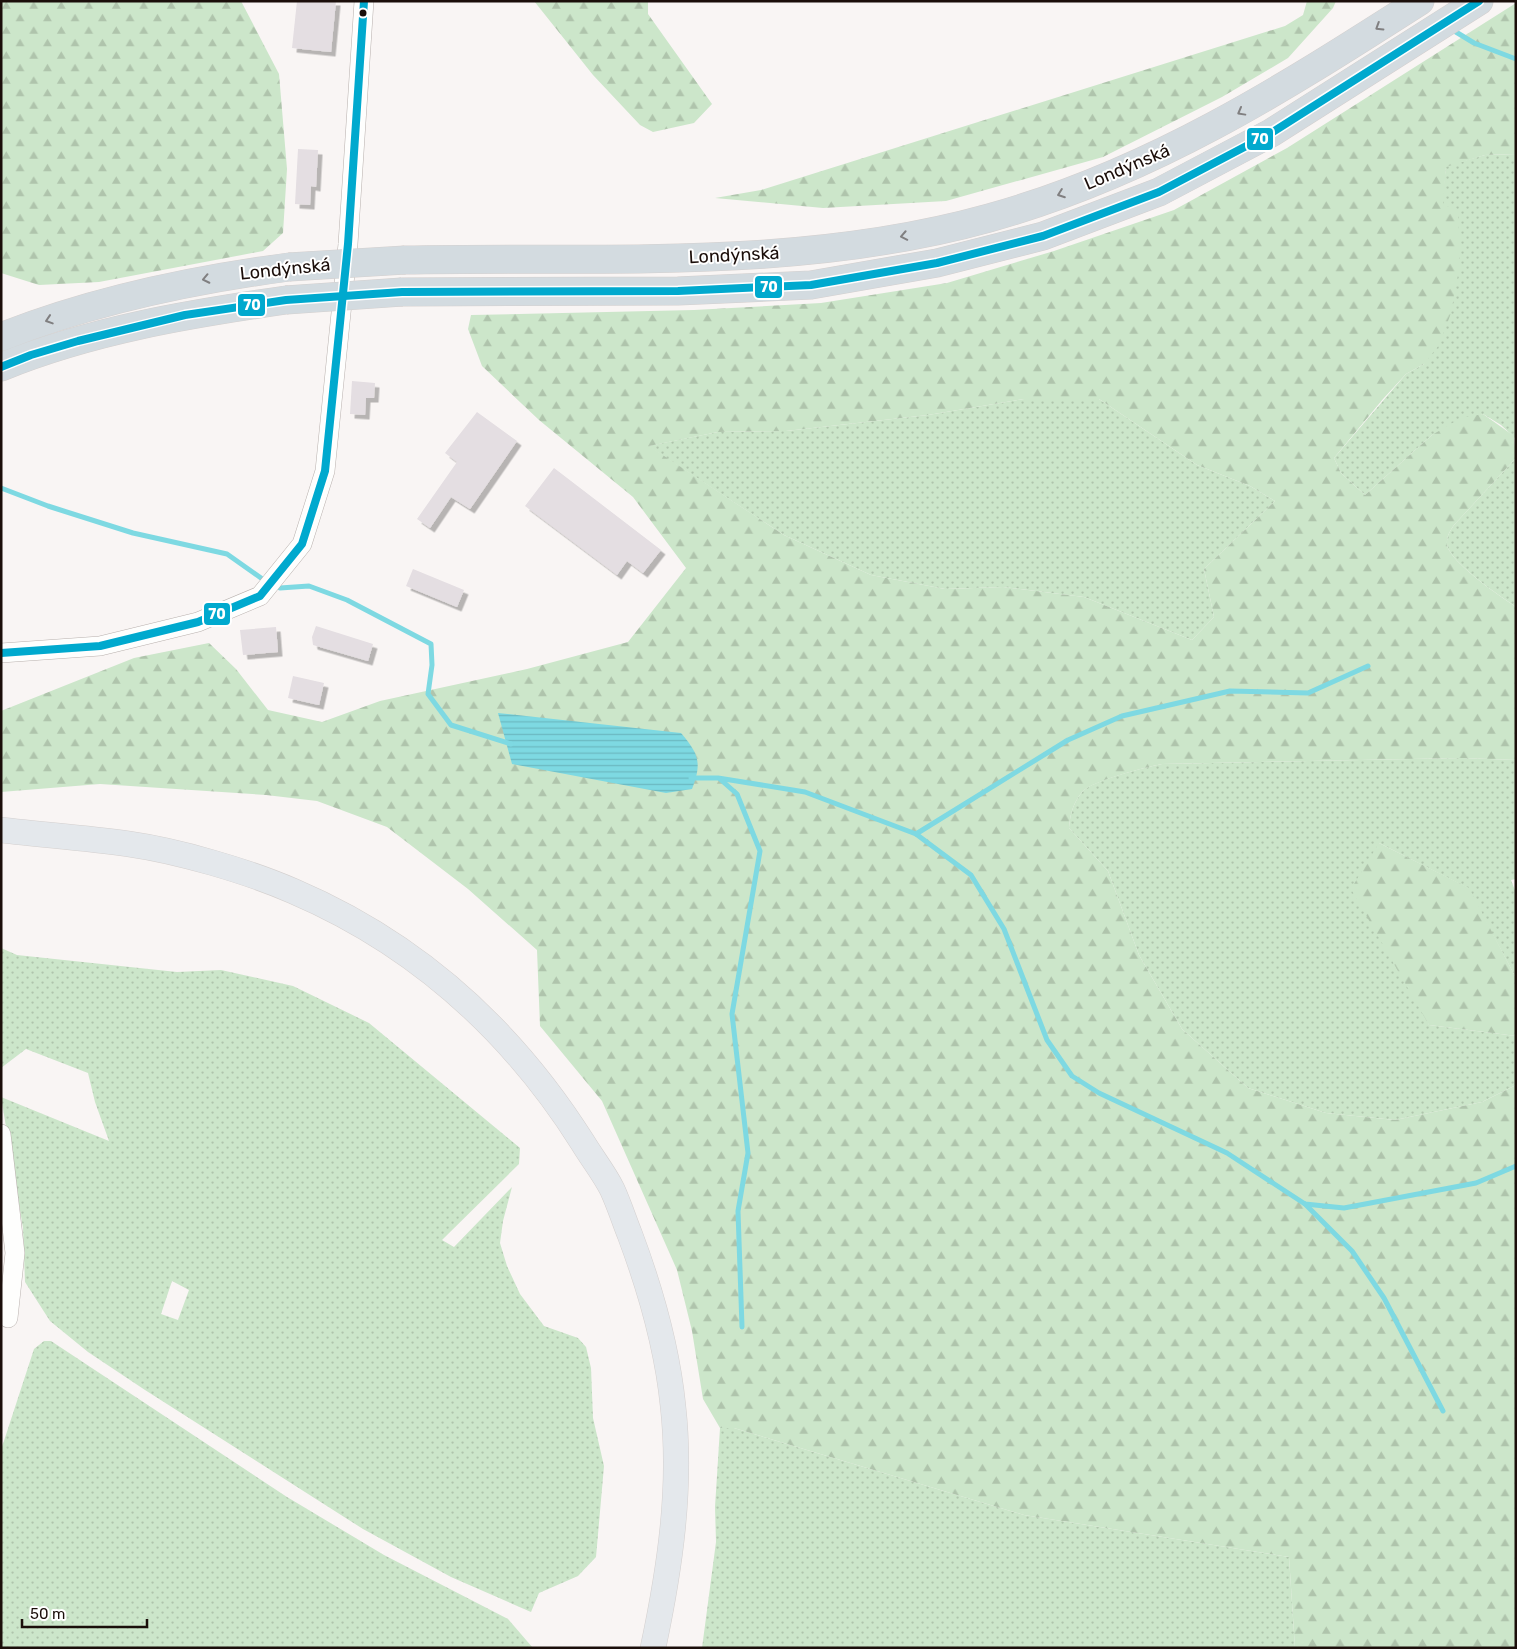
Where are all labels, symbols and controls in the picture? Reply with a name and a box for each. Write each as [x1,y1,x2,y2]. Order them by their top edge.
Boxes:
unlabelled marker [358,8,368,18]
one-way arrow [1376,21,1385,31]
one-way arrow [1237,106,1246,116]
line badge: 70 [1246,127,1274,151]
text: 70 [1251,131,1269,148]
street label: Londýnská [1081,139,1173,195]
one-way arrow [1058,188,1066,198]
one-way arrow [900,230,909,240]
street label: Londýnská [688,242,780,268]
street label: Londýnská [239,253,331,285]
one-way arrow [202,274,211,284]
line badge: 70 [754,275,783,299]
text: 70 [760,279,778,296]
line badge: 70 [237,293,266,317]
text: 70 [243,297,261,314]
one-way arrow [45,314,54,324]
line badge: 70 [203,602,231,626]
text: 70 [208,606,226,623]
scale bar [22,1596,148,1628]
text: 50 m [30,1605,65,1623]

